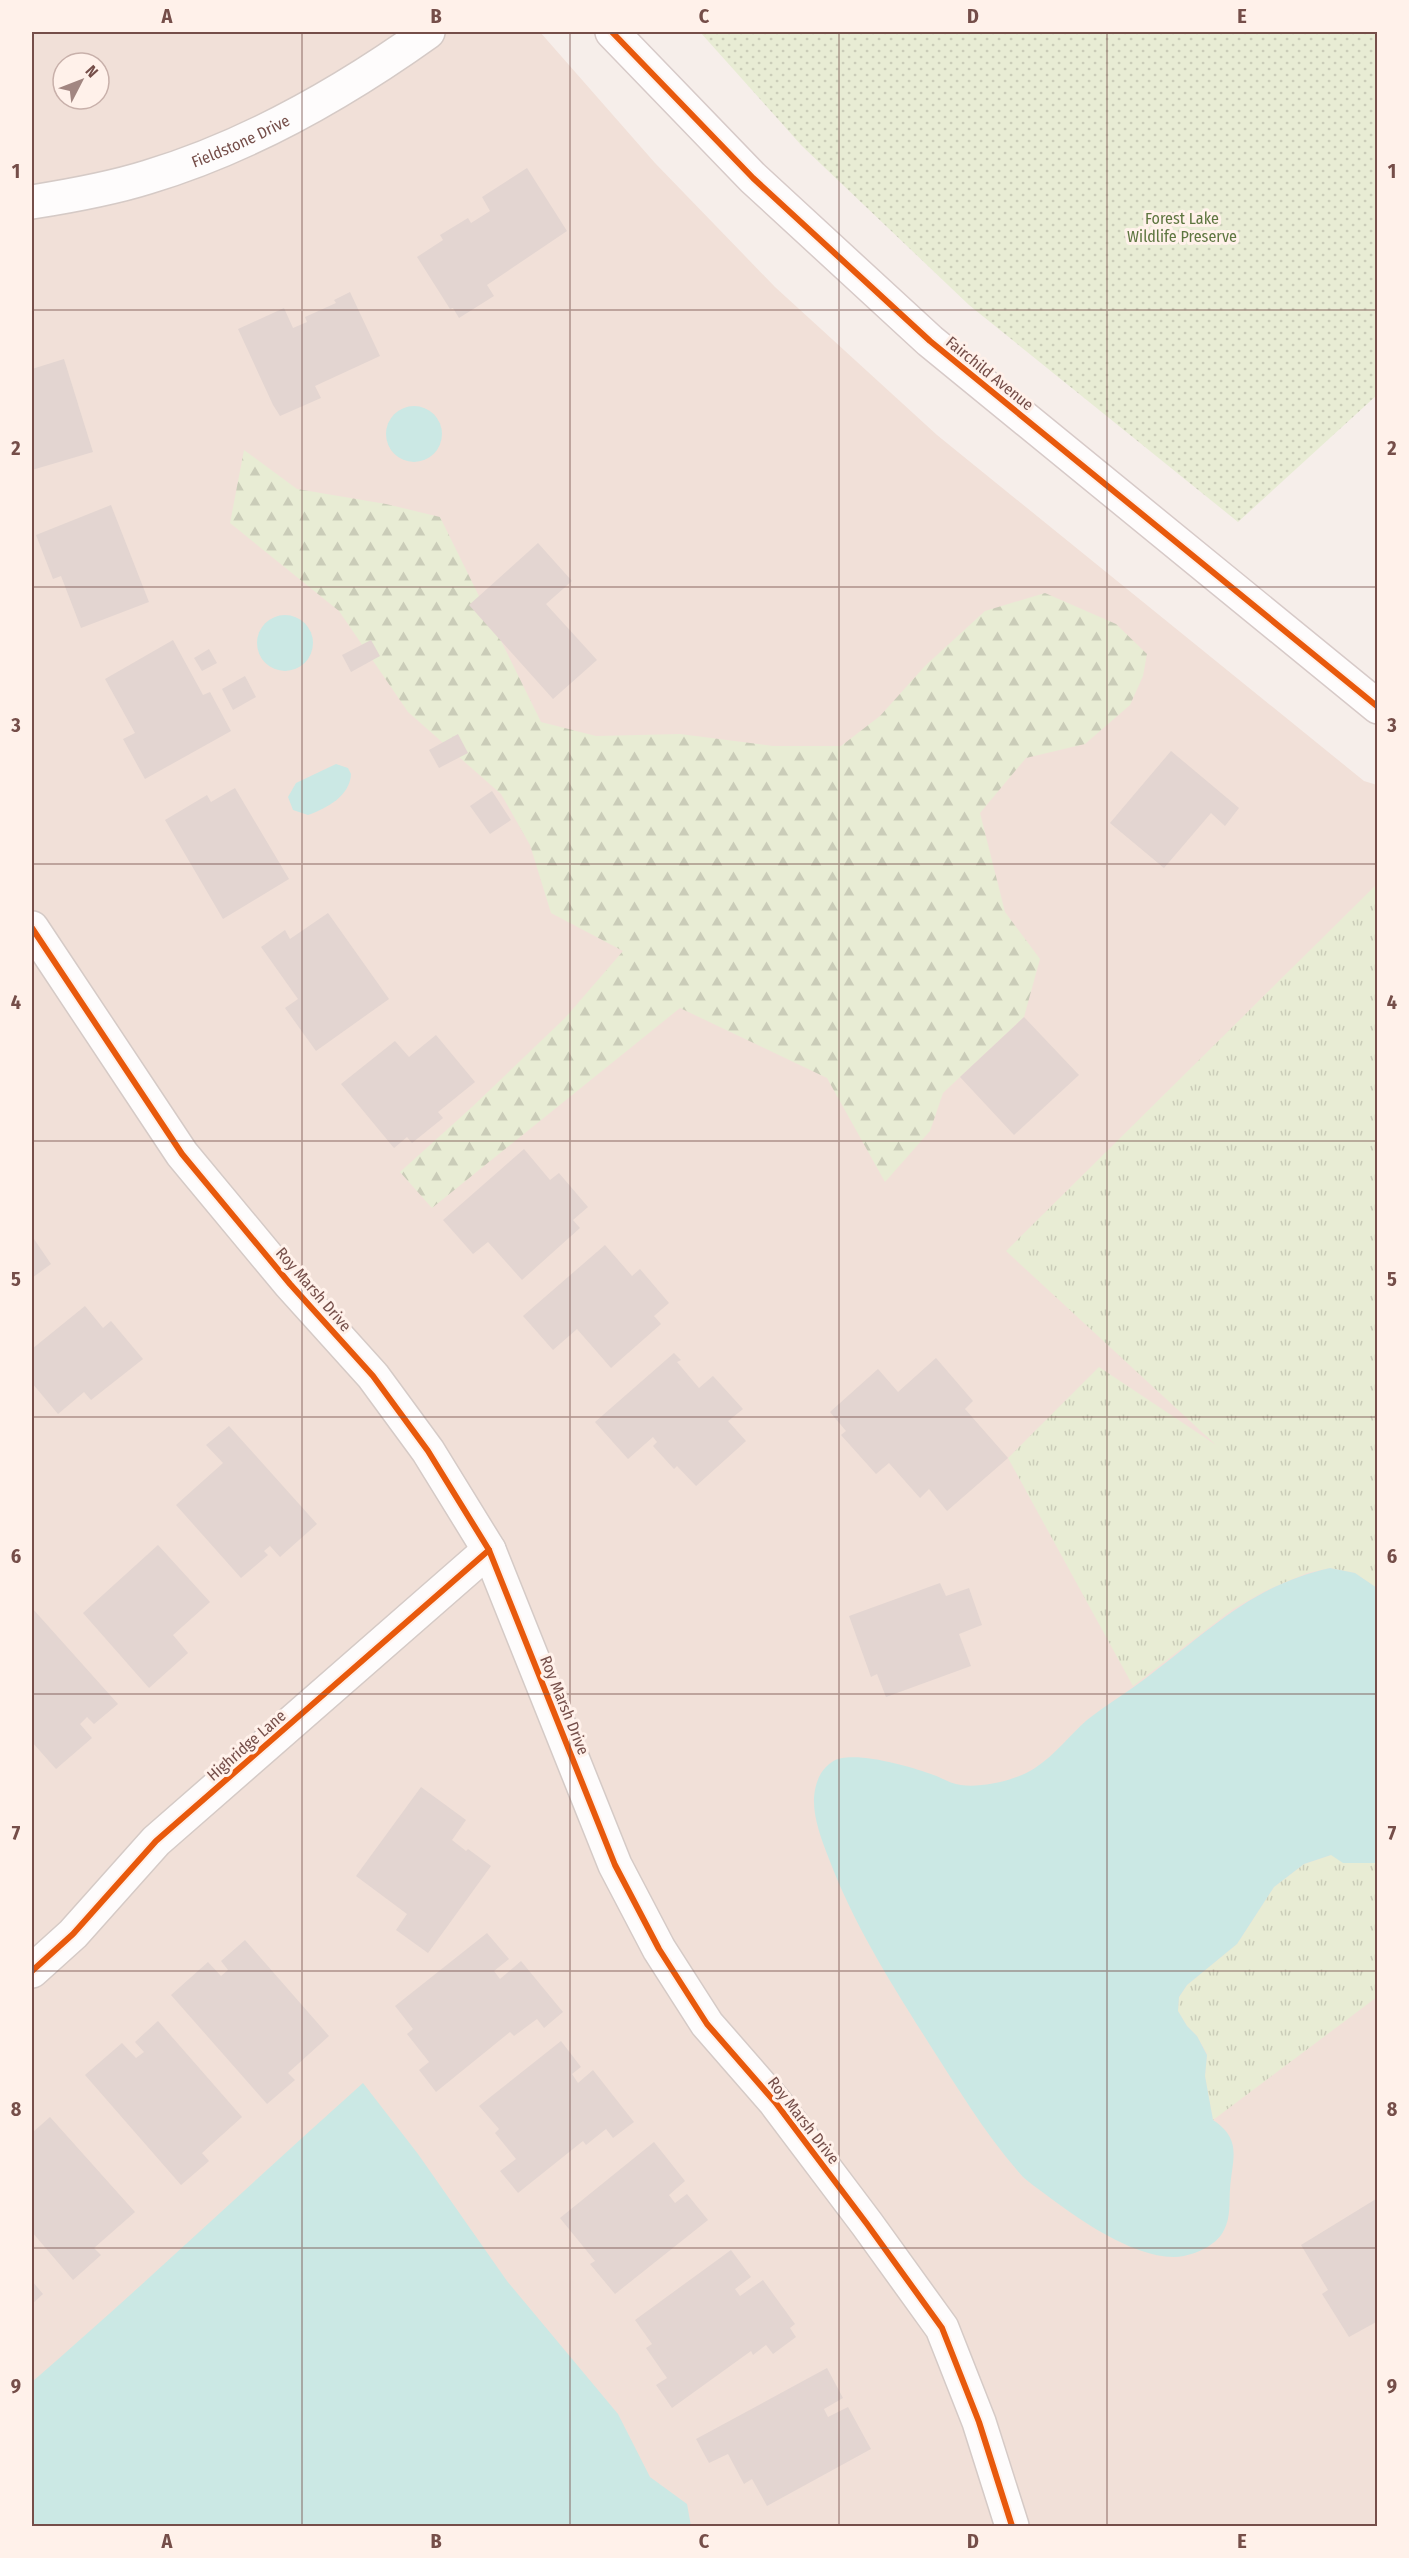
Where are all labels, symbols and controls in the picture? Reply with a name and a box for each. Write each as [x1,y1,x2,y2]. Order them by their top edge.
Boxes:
text: A [161,4,174,28]
text: B [430,4,442,28]
text: C [699,4,710,28]
text: D [967,4,979,28]
text: E [1237,4,1247,28]
north arrow [51,51,111,111]
text: N [82,61,102,81]
street label: Fieldstone Drive [189,111,293,171]
text: 1 [12,159,20,183]
text: 1 [1388,159,1396,183]
park label: Forest Lake Wildlife Preserve [1127,209,1237,246]
street label: Fairchild Avenue [942,332,1037,414]
text: 2 [10,436,21,460]
text: 2 [1386,436,1397,460]
text: 3 [10,713,21,737]
text: 3 [1386,713,1397,737]
text: 4 [11,990,21,1014]
text: 4 [1387,990,1397,1014]
street label: Roy Marsh Drive [272,1243,355,1335]
text: 5 [11,1267,21,1291]
text: 5 [1387,1267,1397,1291]
text: 6 [11,1544,21,1568]
text: 6 [1387,1544,1397,1568]
street label: Roy Marsh Drive [536,1653,593,1758]
street label: Highridge Lane [203,1706,290,1785]
text: 7 [12,1821,21,1845]
text: 7 [1388,1821,1397,1845]
street label: Roy Marsh Drive [764,2073,844,2168]
text: 8 [11,2097,22,2121]
text: 8 [1387,2097,1398,2121]
text: 9 [11,2374,21,2398]
text: 9 [1387,2374,1397,2398]
text: A [161,2529,174,2553]
text: B [430,2529,442,2553]
text: C [699,2529,710,2553]
text: D [967,2529,979,2553]
text: E [1237,2529,1247,2553]

